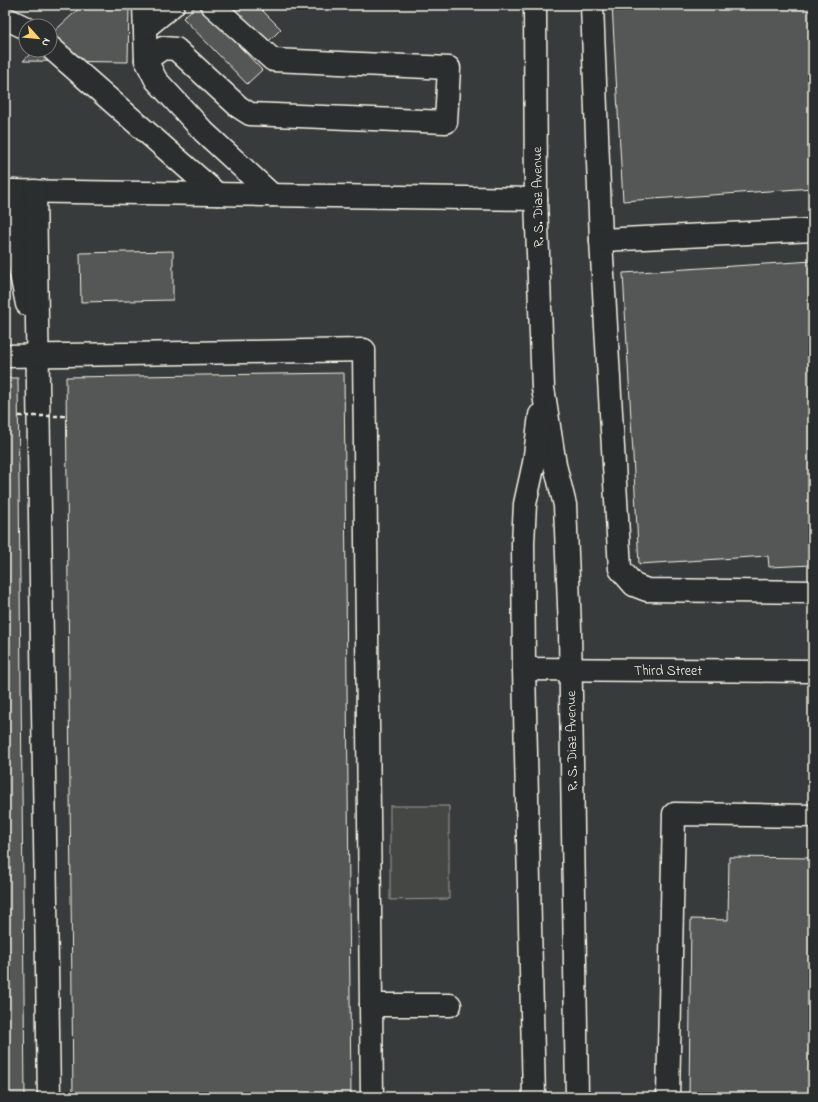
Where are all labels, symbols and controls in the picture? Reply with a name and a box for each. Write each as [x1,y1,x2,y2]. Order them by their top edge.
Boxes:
north arrow [18,18,58,58]
text: N [37,35,55,49]
street label: R. S. Diaz Avenue [527,146,550,248]
street label: Third Street [634,661,702,682]
street label: R. S. Diaz Avenue [561,690,584,792]

